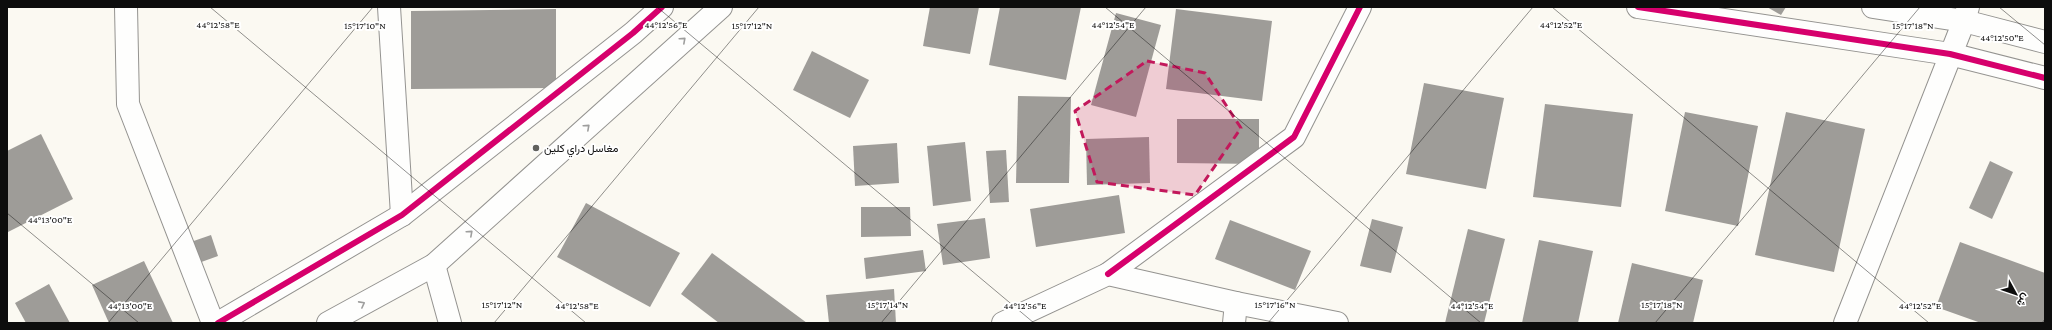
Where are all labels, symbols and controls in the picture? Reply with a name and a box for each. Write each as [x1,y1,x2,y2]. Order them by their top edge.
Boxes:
text: 44°12'58"E [196,19,240,30]
text: 44°12'56"E [645,19,688,30]
text: 44°12'54"E [1092,19,1135,30]
text: 44°12'52"E [1540,19,1583,30]
text: 15°17'10"N [344,20,386,31]
text: 15°17'12"N [732,20,773,31]
text: 15°17'18"N [1892,20,1934,31]
text: 44°12'50"E [1980,32,2024,43]
one-way arrow [679,38,686,45]
one-way arrow [582,124,590,132]
place label: مغاسل دراي كلين [544,142,619,158]
marker: مغاسل دراي كلين [531,143,541,153]
text: 44°13'00"E [28,214,73,225]
one-way arrow [465,231,473,238]
north arrow [1996,274,2036,314]
text: ش [2014,291,2033,309]
text: 15°17'12"N [482,299,523,310]
text: 15°17'14"N [868,299,909,310]
text: 15°17'16"N [1254,299,1296,310]
text: 15°17'18"N [1641,299,1683,310]
text: 44°13'00"E [108,300,153,311]
text: 44°12'58"E [555,300,599,311]
text: 44°12'56"E [1004,300,1047,311]
text: 44°12'54"E [1451,300,1494,311]
text: 44°12'52"E [1899,300,1942,311]
one-way arrow [358,302,365,309]

